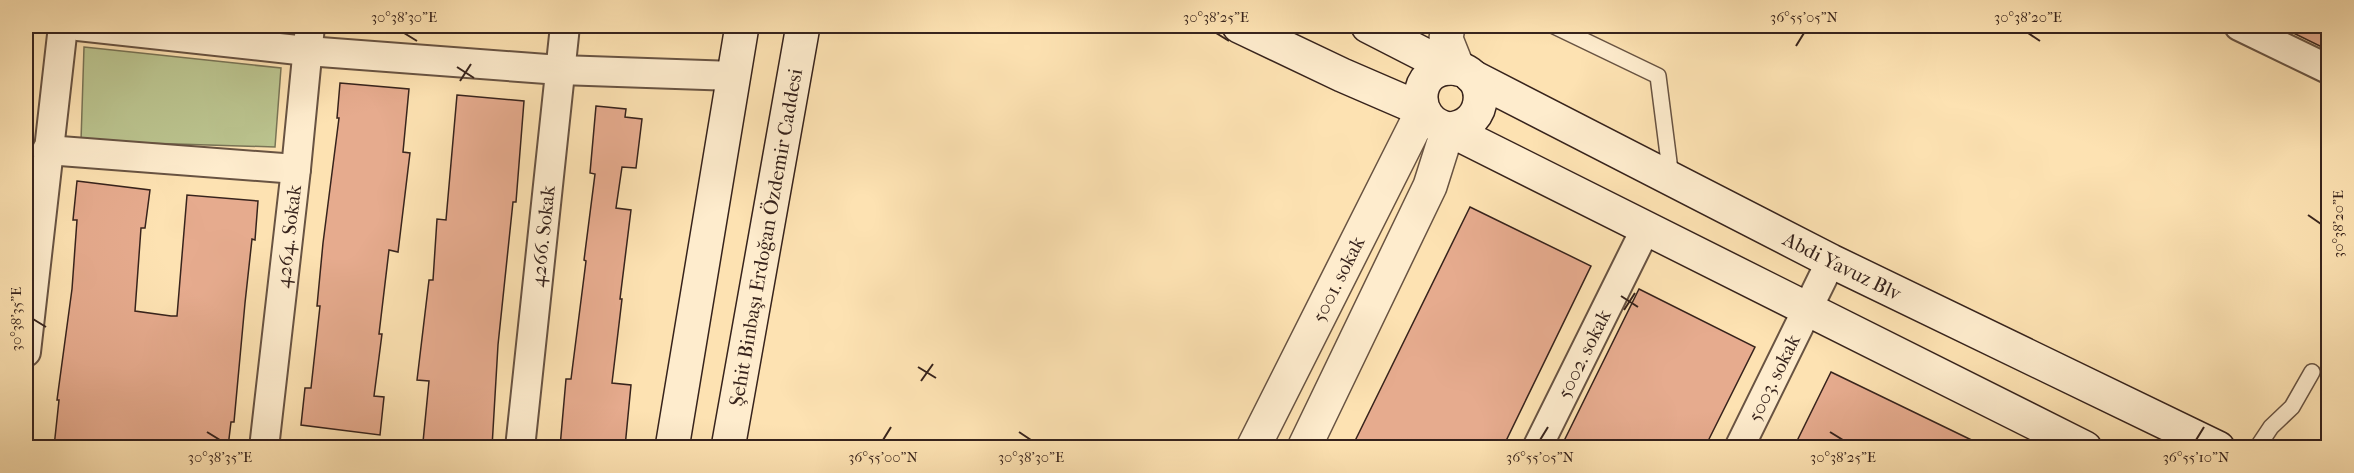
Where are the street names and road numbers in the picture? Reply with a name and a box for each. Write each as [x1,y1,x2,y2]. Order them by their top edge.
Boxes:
street label: Şehit Binbaşı Erdoğan Özdemir Caddesi [724,67,807,408]
street label: 4264. Sokak [271,183,306,289]
street label: 4266. Sokak [526,184,560,288]
street label: Abdi Yavuz Blv [1779,227,1906,305]
street label: 5001. sokak [1307,232,1369,326]
street label: 5002. sokak [1552,305,1616,402]
street label: 5003. sokak [1742,330,1805,425]

